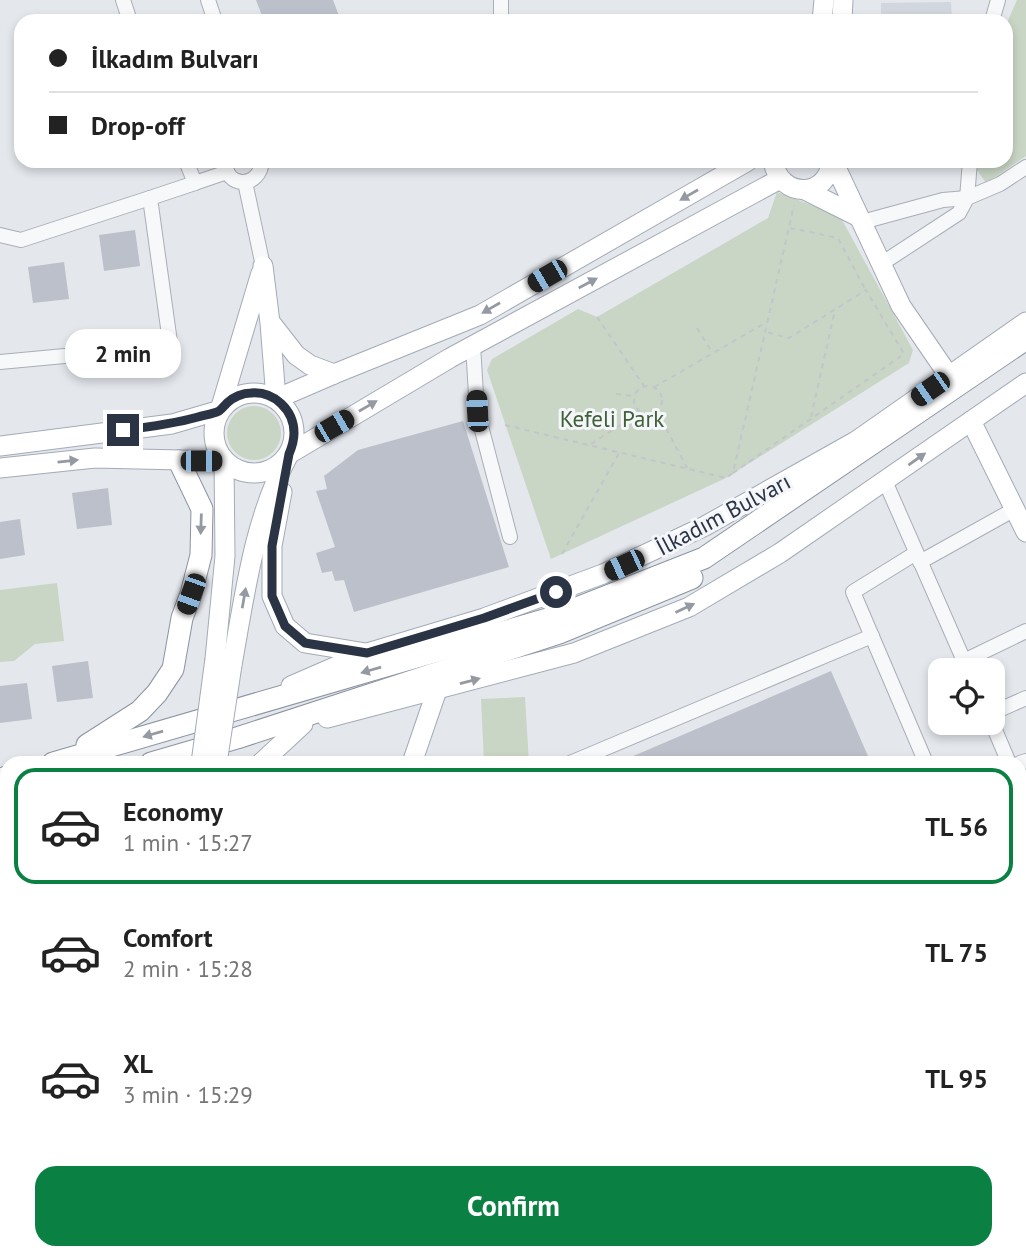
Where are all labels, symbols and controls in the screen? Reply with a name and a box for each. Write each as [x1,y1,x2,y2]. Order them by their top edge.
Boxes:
text: İlkadım Bulvarı [91,42,259,75]
text: Drop-off [91,109,185,142]
one-way arrow [679,189,698,201]
car [524,256,571,296]
one-way arrow [579,277,598,289]
one-way arrow [482,302,501,315]
callout: 2 min [65,328,181,378]
text: 2 min [95,339,151,368]
car [907,368,954,410]
car [466,389,489,433]
one-way arrow [359,400,378,412]
park label: Kefeli Park [560,404,664,433]
car [311,406,358,446]
route end [107,414,139,446]
car [181,451,223,472]
one-way arrow [908,452,926,466]
one-way arrow [57,455,79,466]
street label: İlkadım Bulvarı [651,466,795,562]
one-way arrow [196,513,207,535]
car [601,547,648,583]
car [174,571,209,617]
route start [540,576,572,608]
one-way arrow [239,587,250,609]
one-way arrow [675,602,695,614]
map controls [928,658,1005,735]
button: locate [928,658,1005,735]
one-way arrow [360,666,381,676]
one-way arrow [460,676,481,686]
one-way arrow [142,729,163,739]
icon: car [39,795,102,858]
text: Economy [123,795,223,828]
text: TL 56 [925,810,988,843]
text: 1 min · 15:27 [123,828,253,857]
icon: car [39,921,102,984]
text: Comfort [123,921,213,954]
text: TL 75 [925,936,988,969]
text: 2 min · 15:28 [123,954,253,983]
icon: car [39,1047,102,1110]
text: XL [123,1047,153,1080]
text: TL 95 [925,1062,988,1095]
text: 3 min · 15:29 [123,1080,253,1109]
button: Confirm [35,1166,992,1246]

